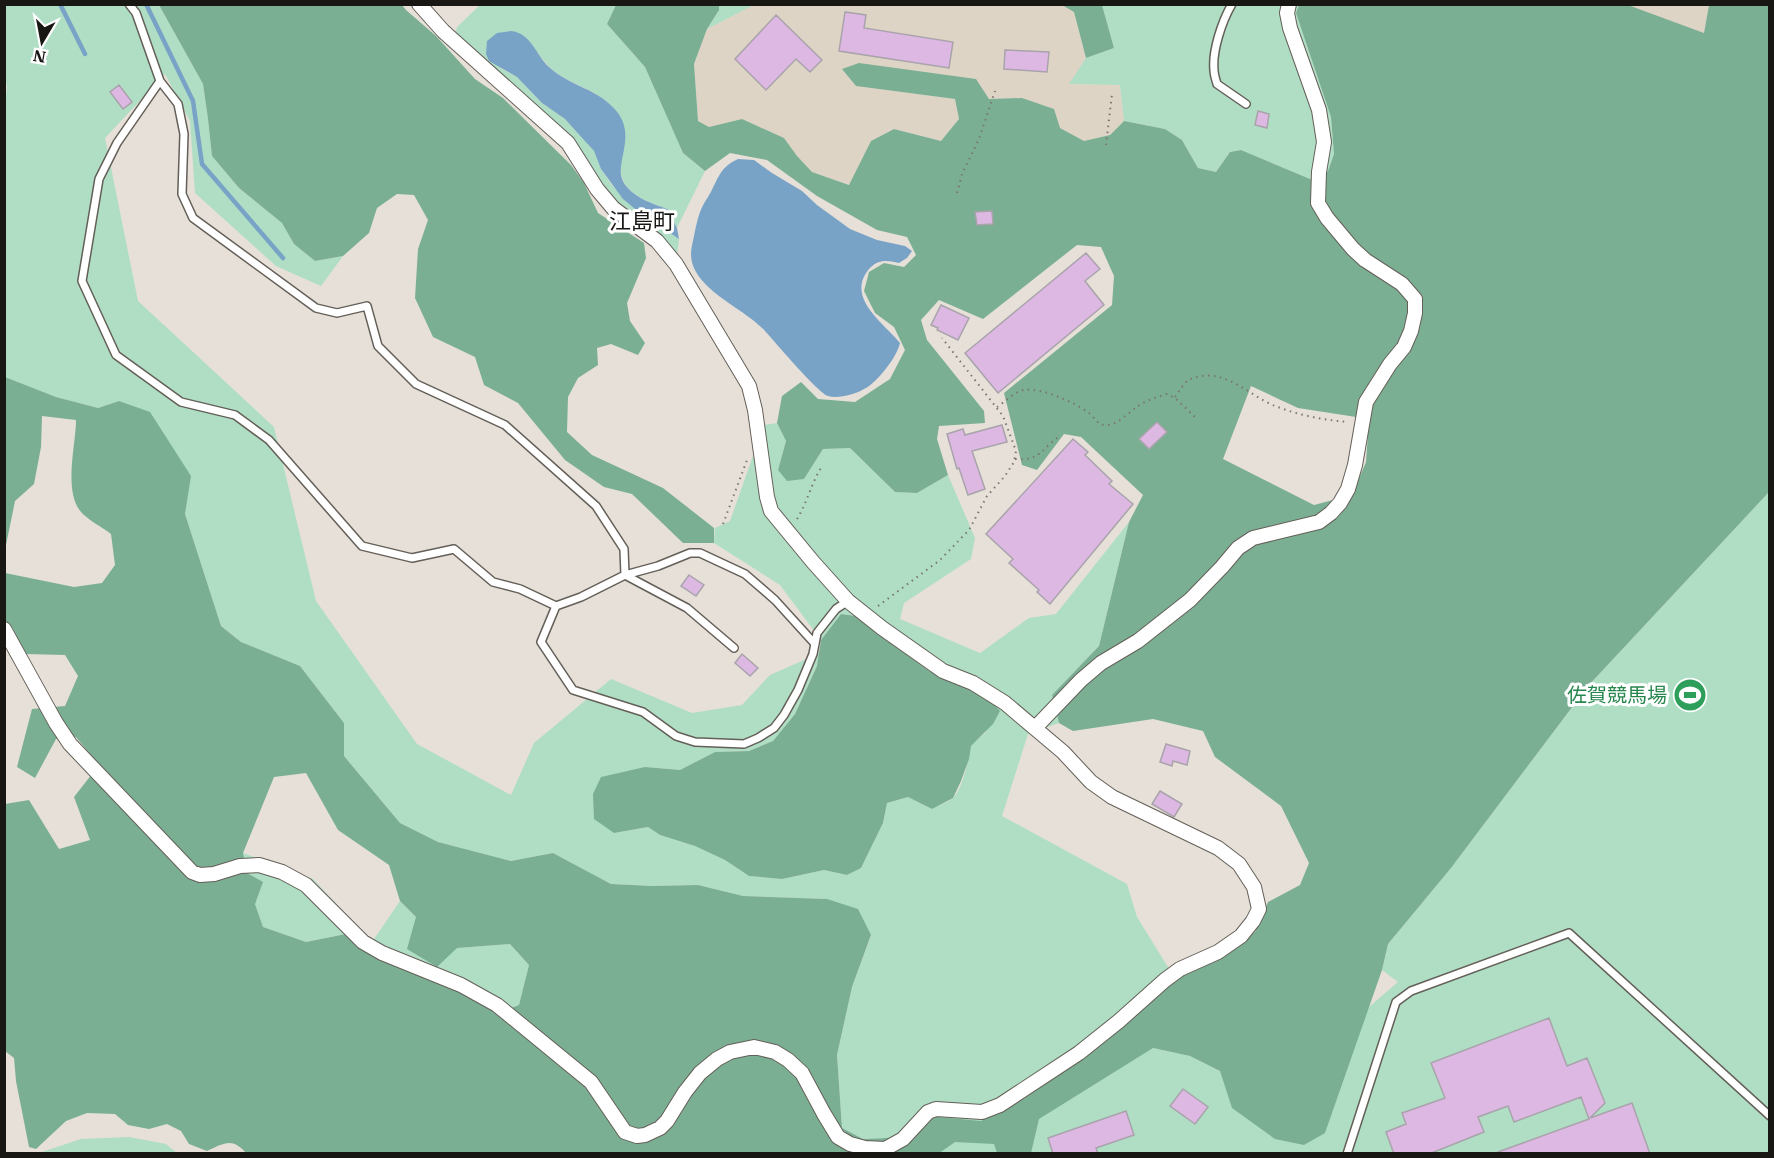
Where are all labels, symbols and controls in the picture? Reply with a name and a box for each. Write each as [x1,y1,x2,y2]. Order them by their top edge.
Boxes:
north arrow [12,12,72,72]
text: N [31,46,47,68]
district label: 江島町 [609,206,675,235]
sports icon: 佐賀競馬場 [1672,677,1708,713]
place label: 佐賀競馬場 [1567,681,1667,708]

